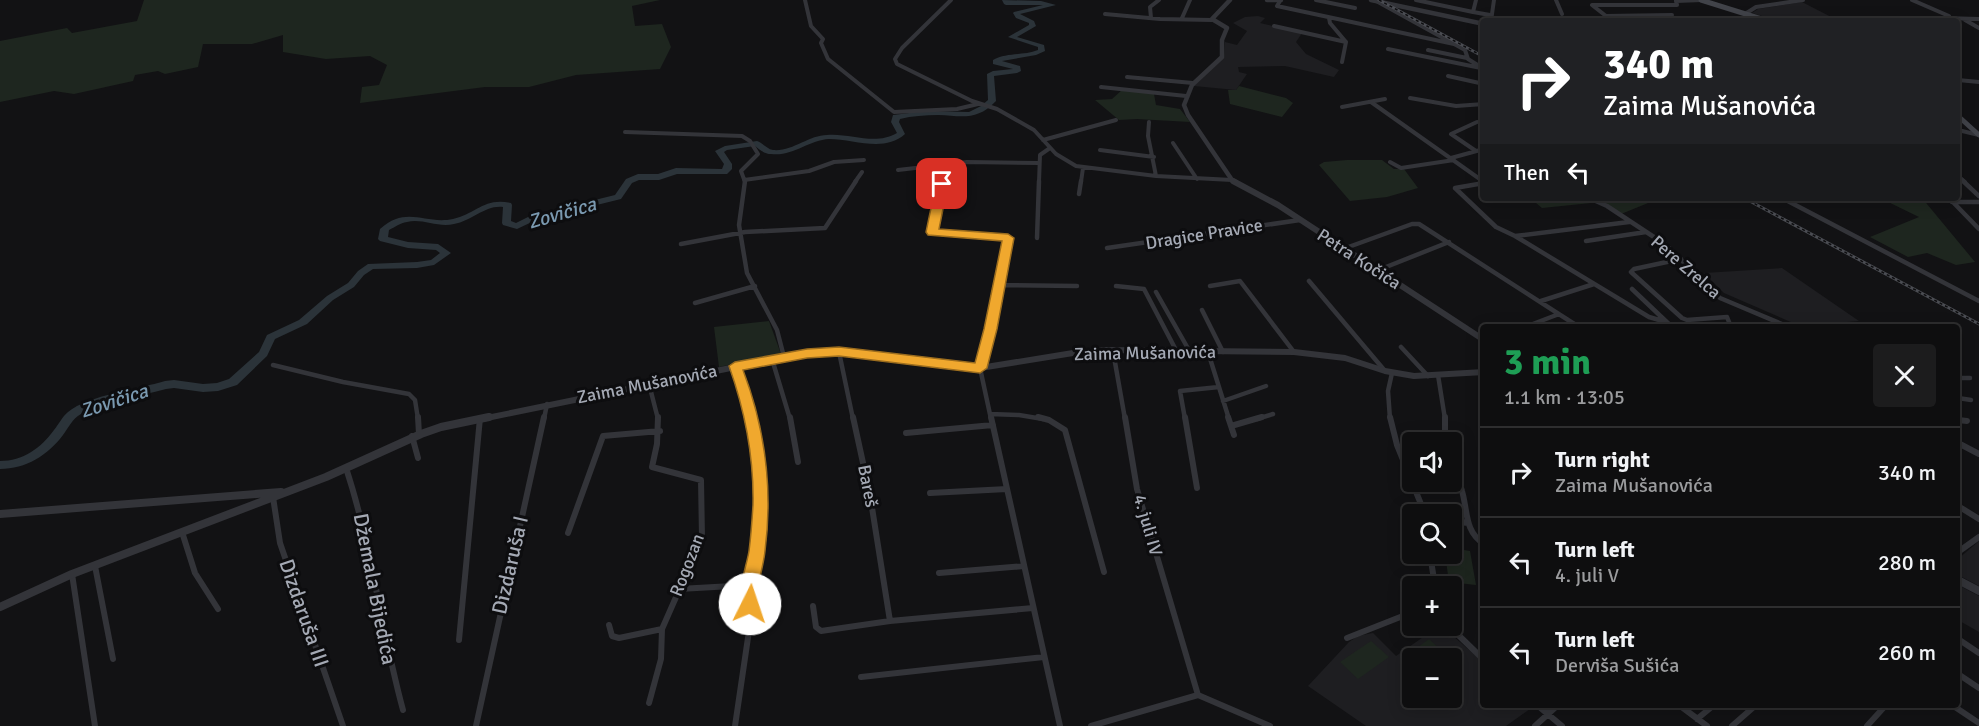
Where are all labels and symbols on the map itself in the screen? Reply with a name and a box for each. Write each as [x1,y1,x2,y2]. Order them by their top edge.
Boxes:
pin [916,158,967,209]
water label: Zovičica [525,191,600,235]
street label: Dragice Pravice [1144,214,1264,254]
street label: Petra Kočića [1313,224,1405,294]
street label: Pere Zrelca [1646,231,1726,303]
street label: Zaima Mušanovića [1074,341,1216,365]
street label: Zaima Mušanovića [575,360,719,408]
water label: Zovičica [77,378,152,424]
street label: Bareš [853,463,883,509]
street label: 4. juli IV [1129,492,1167,559]
street label: Džemala Bijedića [348,511,402,667]
street label: Dizdaruša I [486,513,534,617]
street label: Rogozan [665,530,709,600]
street label: Dizdaruša III [273,556,335,670]
position arrow [718,572,782,636]

